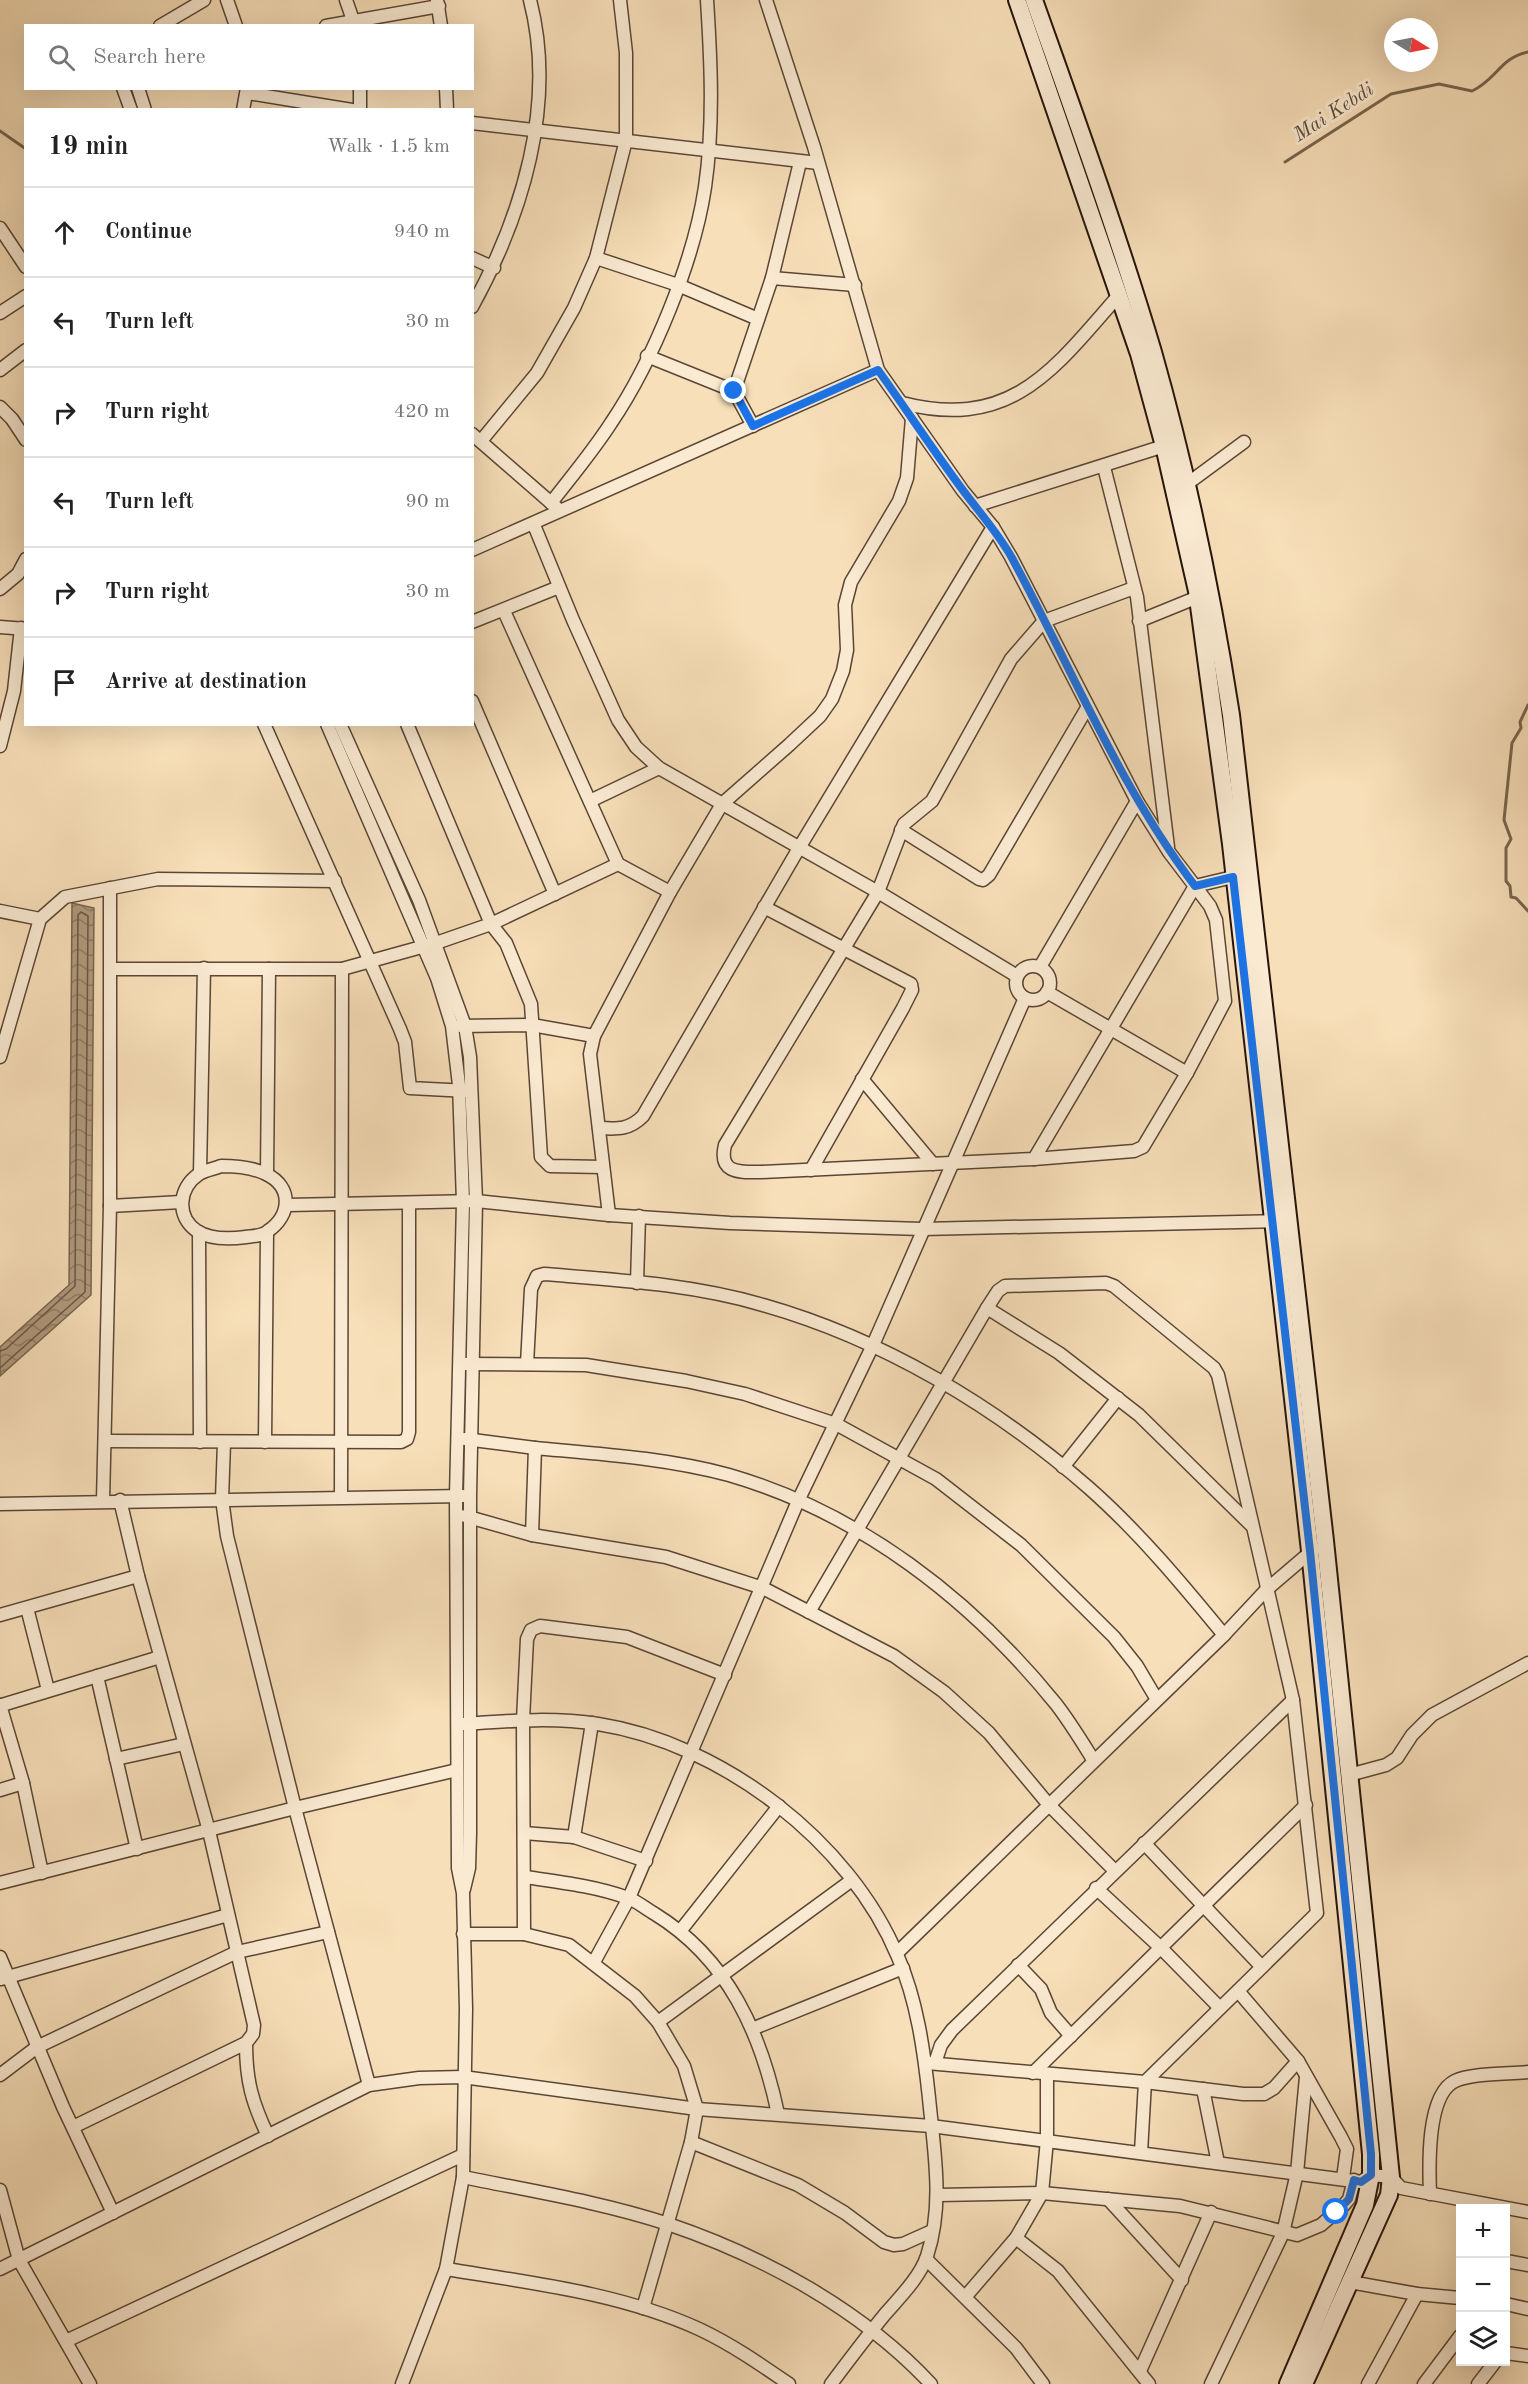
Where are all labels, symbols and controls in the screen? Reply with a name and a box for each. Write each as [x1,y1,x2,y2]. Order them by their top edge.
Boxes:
north arrow [1384,18,1438,72]
search box [24,24,474,90]
icon: search [45,41,78,74]
text: Search here [93,46,206,68]
water label: Mai Kebdi [1290,80,1378,147]
text: 19 min [48,134,128,160]
text: Walk · 1.5 km [327,137,450,157]
icon: ahead [48,216,81,249]
text: Continue [105,221,192,243]
text: 940 m [394,222,450,242]
icon: left [48,306,81,339]
text: Turn left [105,311,194,333]
text: 30 m [405,312,450,332]
route end [720,377,746,403]
icon: right [48,396,81,429]
text: Turn right [105,401,209,423]
text: 420 m [394,402,450,422]
icon: left [48,486,81,519]
text: Turn left [105,491,194,513]
text: 90 m [405,492,450,512]
icon: right [48,576,81,609]
text: Turn right [105,581,209,603]
text: 30 m [405,582,450,602]
icon: arrive [48,666,81,699]
text: Arrive at destination [105,671,307,693]
route start [1322,2198,1348,2224]
map controls [1456,2204,1510,2366]
button: + [1456,2204,1510,2258]
button: − [1456,2258,1510,2312]
button: layers [1456,2312,1510,2366]

